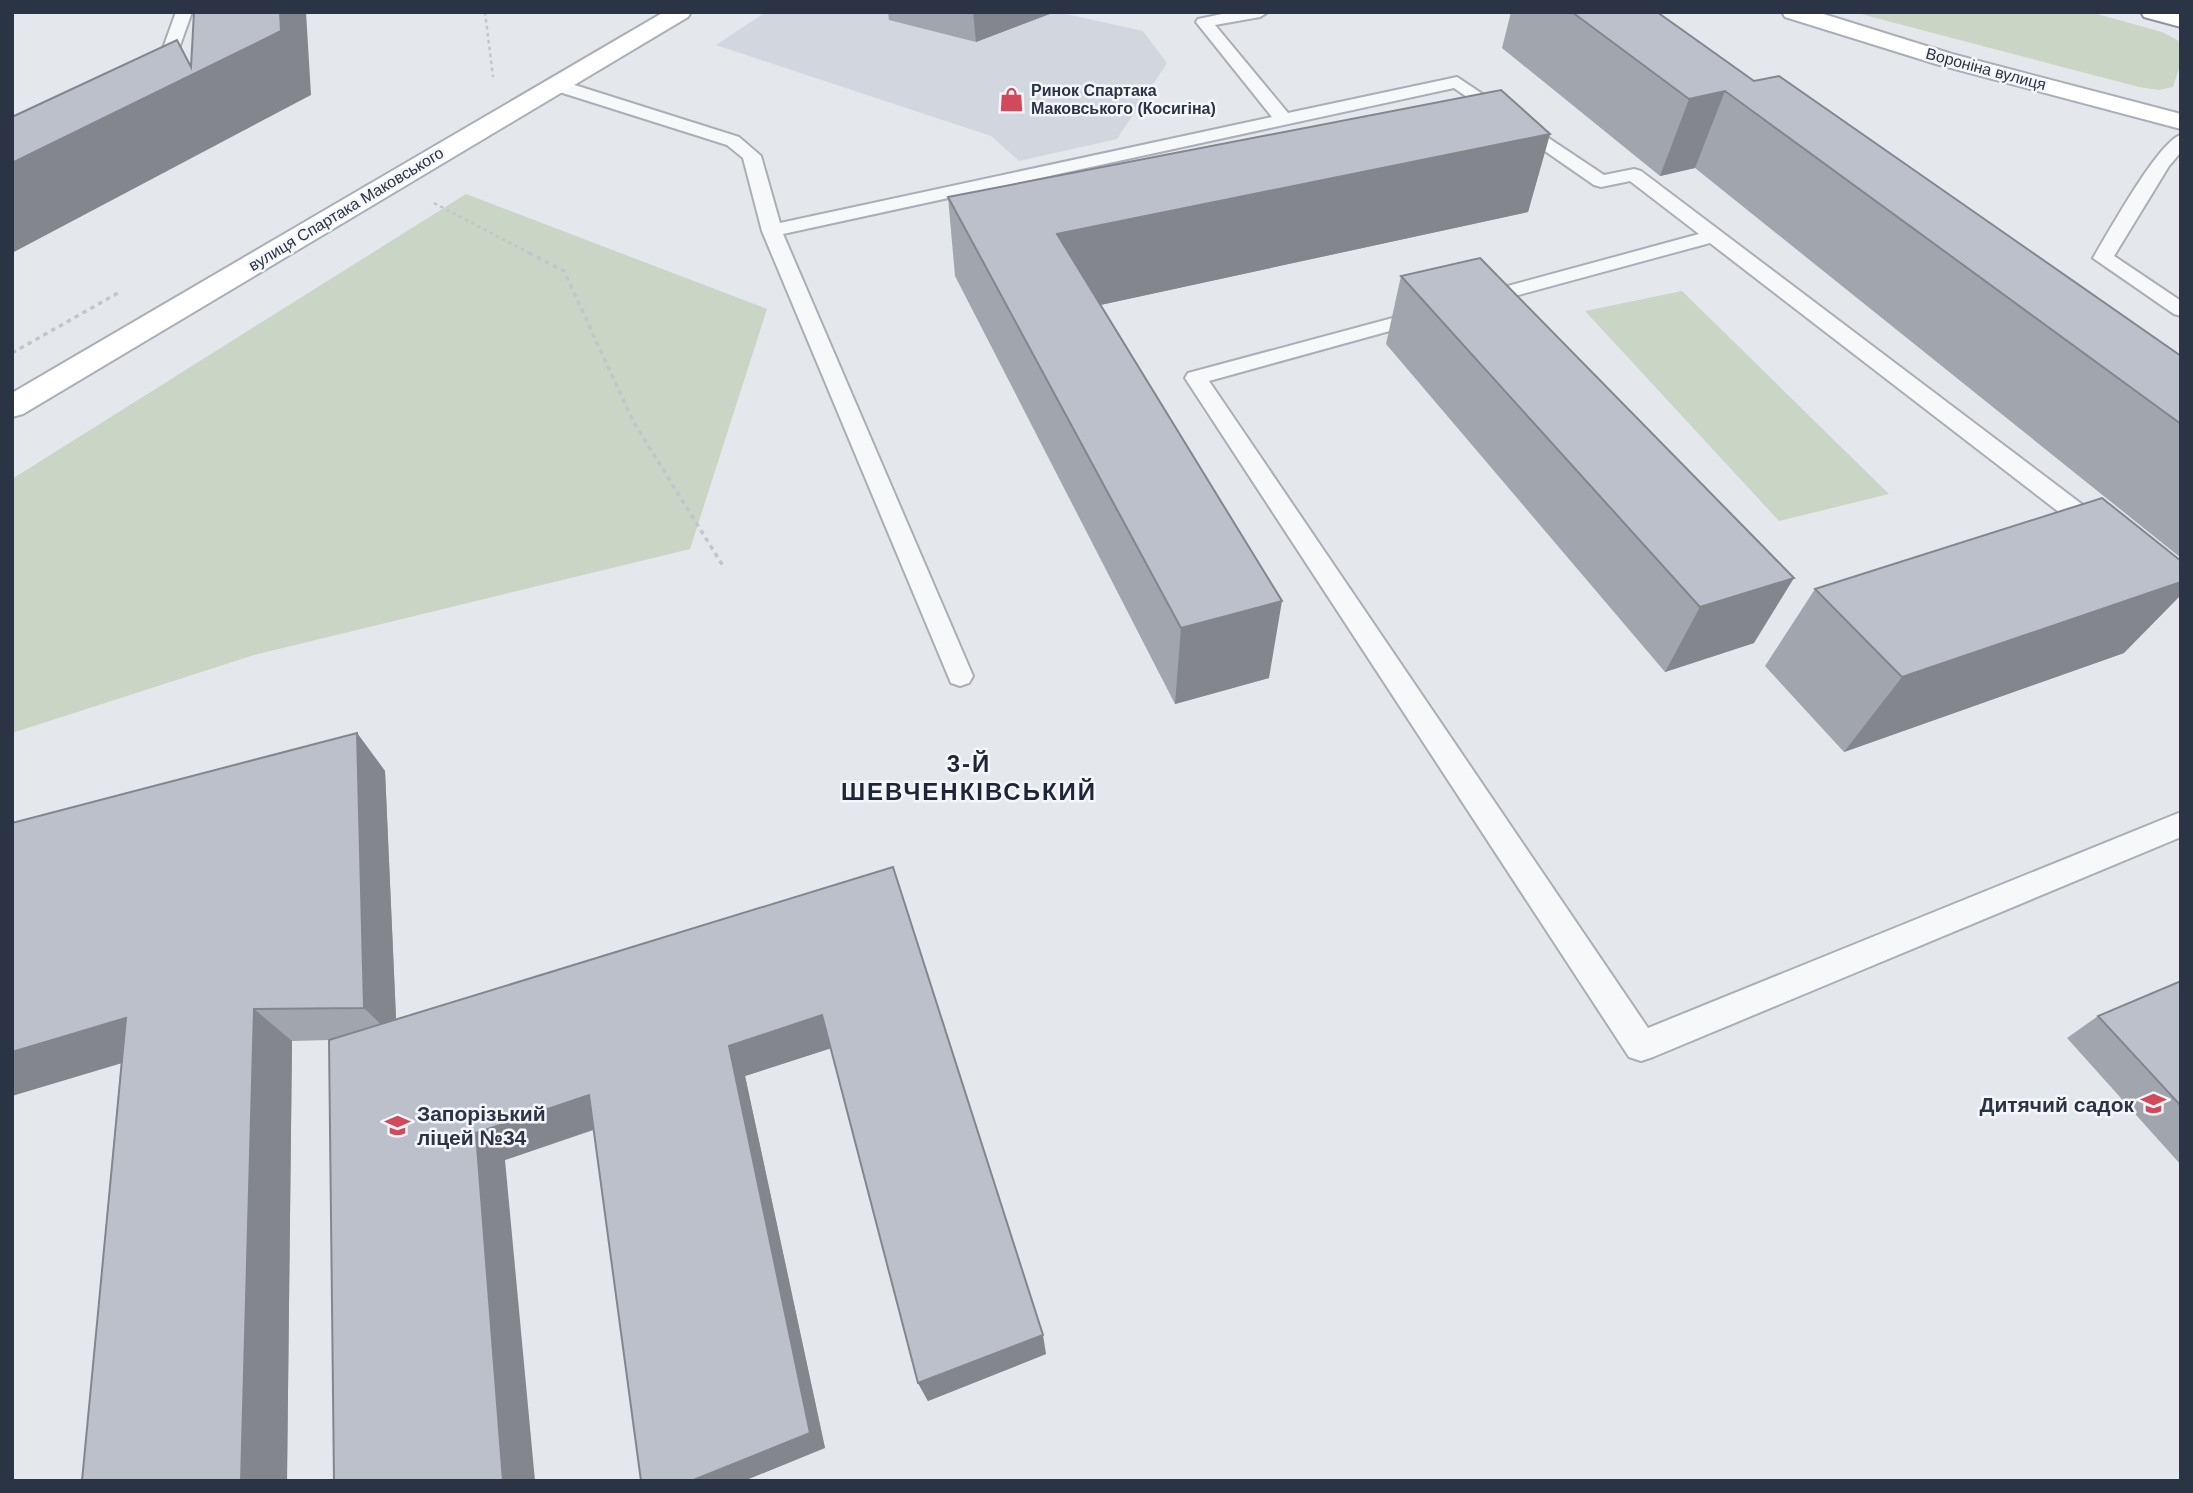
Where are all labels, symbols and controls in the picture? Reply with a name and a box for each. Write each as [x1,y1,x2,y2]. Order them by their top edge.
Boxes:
street label: Вороніна вулиця [1924,45,2048,93]
place label: Ринок Спартака Маковського (Косигіна) [1031,82,1216,117]
shop icon: Ринок Спартака Маковського (Косигіна) [997,85,1025,113]
street label: вулиця Спартака Маковського [245,144,447,274]
district label: 3-Й ШЕВЧЕНКІВСЬКИЙ [841,750,1097,805]
school or university icon: Дитячий садок [2140,1090,2168,1118]
place label: Дитячий садок [1979,1093,2134,1116]
place label: Запорізький ліцей №34 [417,1102,546,1149]
school or university icon: Запорізький ліцей №34 [383,1111,411,1139]

